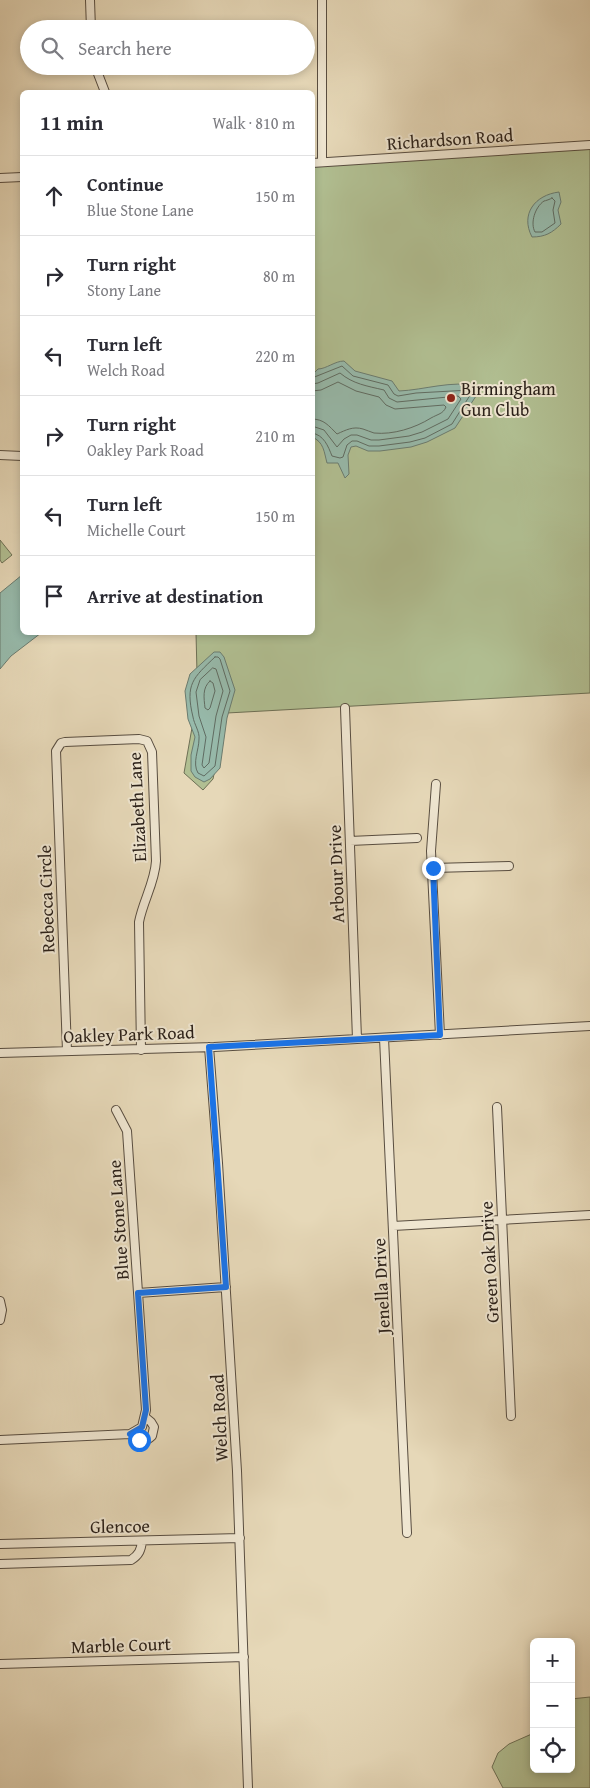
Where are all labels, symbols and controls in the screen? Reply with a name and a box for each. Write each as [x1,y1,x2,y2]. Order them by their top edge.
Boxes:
search box [20,20,315,75]
icon: search [38,34,66,62]
text: Search here [78,34,172,62]
text: 11 min [40,107,103,138]
text: Walk · 810 m [212,111,295,135]
street label: Richardson Road [386,121,515,157]
text: Continue [87,170,164,198]
icon: ahead [40,182,68,210]
text: 150 m [255,184,295,208]
text: Blue Stone Lane [87,198,194,222]
text: Turn right [87,250,176,278]
icon: right [40,262,68,290]
text: 80 m [263,264,295,288]
text: Stony Lane [87,278,161,302]
text: Turn left [87,330,162,358]
icon: left [40,342,68,370]
text: 220 m [255,344,295,368]
text: Welch Road [87,358,165,382]
place label: Birmingham Gun Club [461,375,556,423]
marker: Birmingham Gun Club [445,392,457,404]
text: Turn right [87,410,176,438]
icon: right [40,422,68,450]
text: 210 m [255,424,295,448]
text: Oakley Park Road [87,438,204,462]
text: Turn left [87,490,162,518]
icon: left [40,502,68,530]
text: 150 m [255,504,295,528]
text: Michelle Court [87,518,186,542]
icon: arrive [40,582,68,610]
text: Arrive at destination [87,582,263,610]
street label: Elizabeth Lane [121,752,153,862]
street label: Arbour Drive [321,824,351,924]
street label: Rebecca Circle [31,844,61,954]
route end [422,857,445,880]
street label: Oakley Park Road [63,1018,196,1050]
street label: Blue Stone Lane [100,1159,136,1281]
street label: Green Oak Drive [472,1201,506,1323]
street label: Jenella Drive [365,1238,397,1336]
street label: Welch Road [203,1373,235,1462]
route start [128,1429,151,1452]
street label: Glencoe [90,1512,150,1540]
street label: Marble Court [71,1630,172,1660]
map controls [530,1638,575,1773]
button: + [530,1638,575,1683]
button: − [530,1683,575,1728]
button: locate [530,1728,575,1773]

